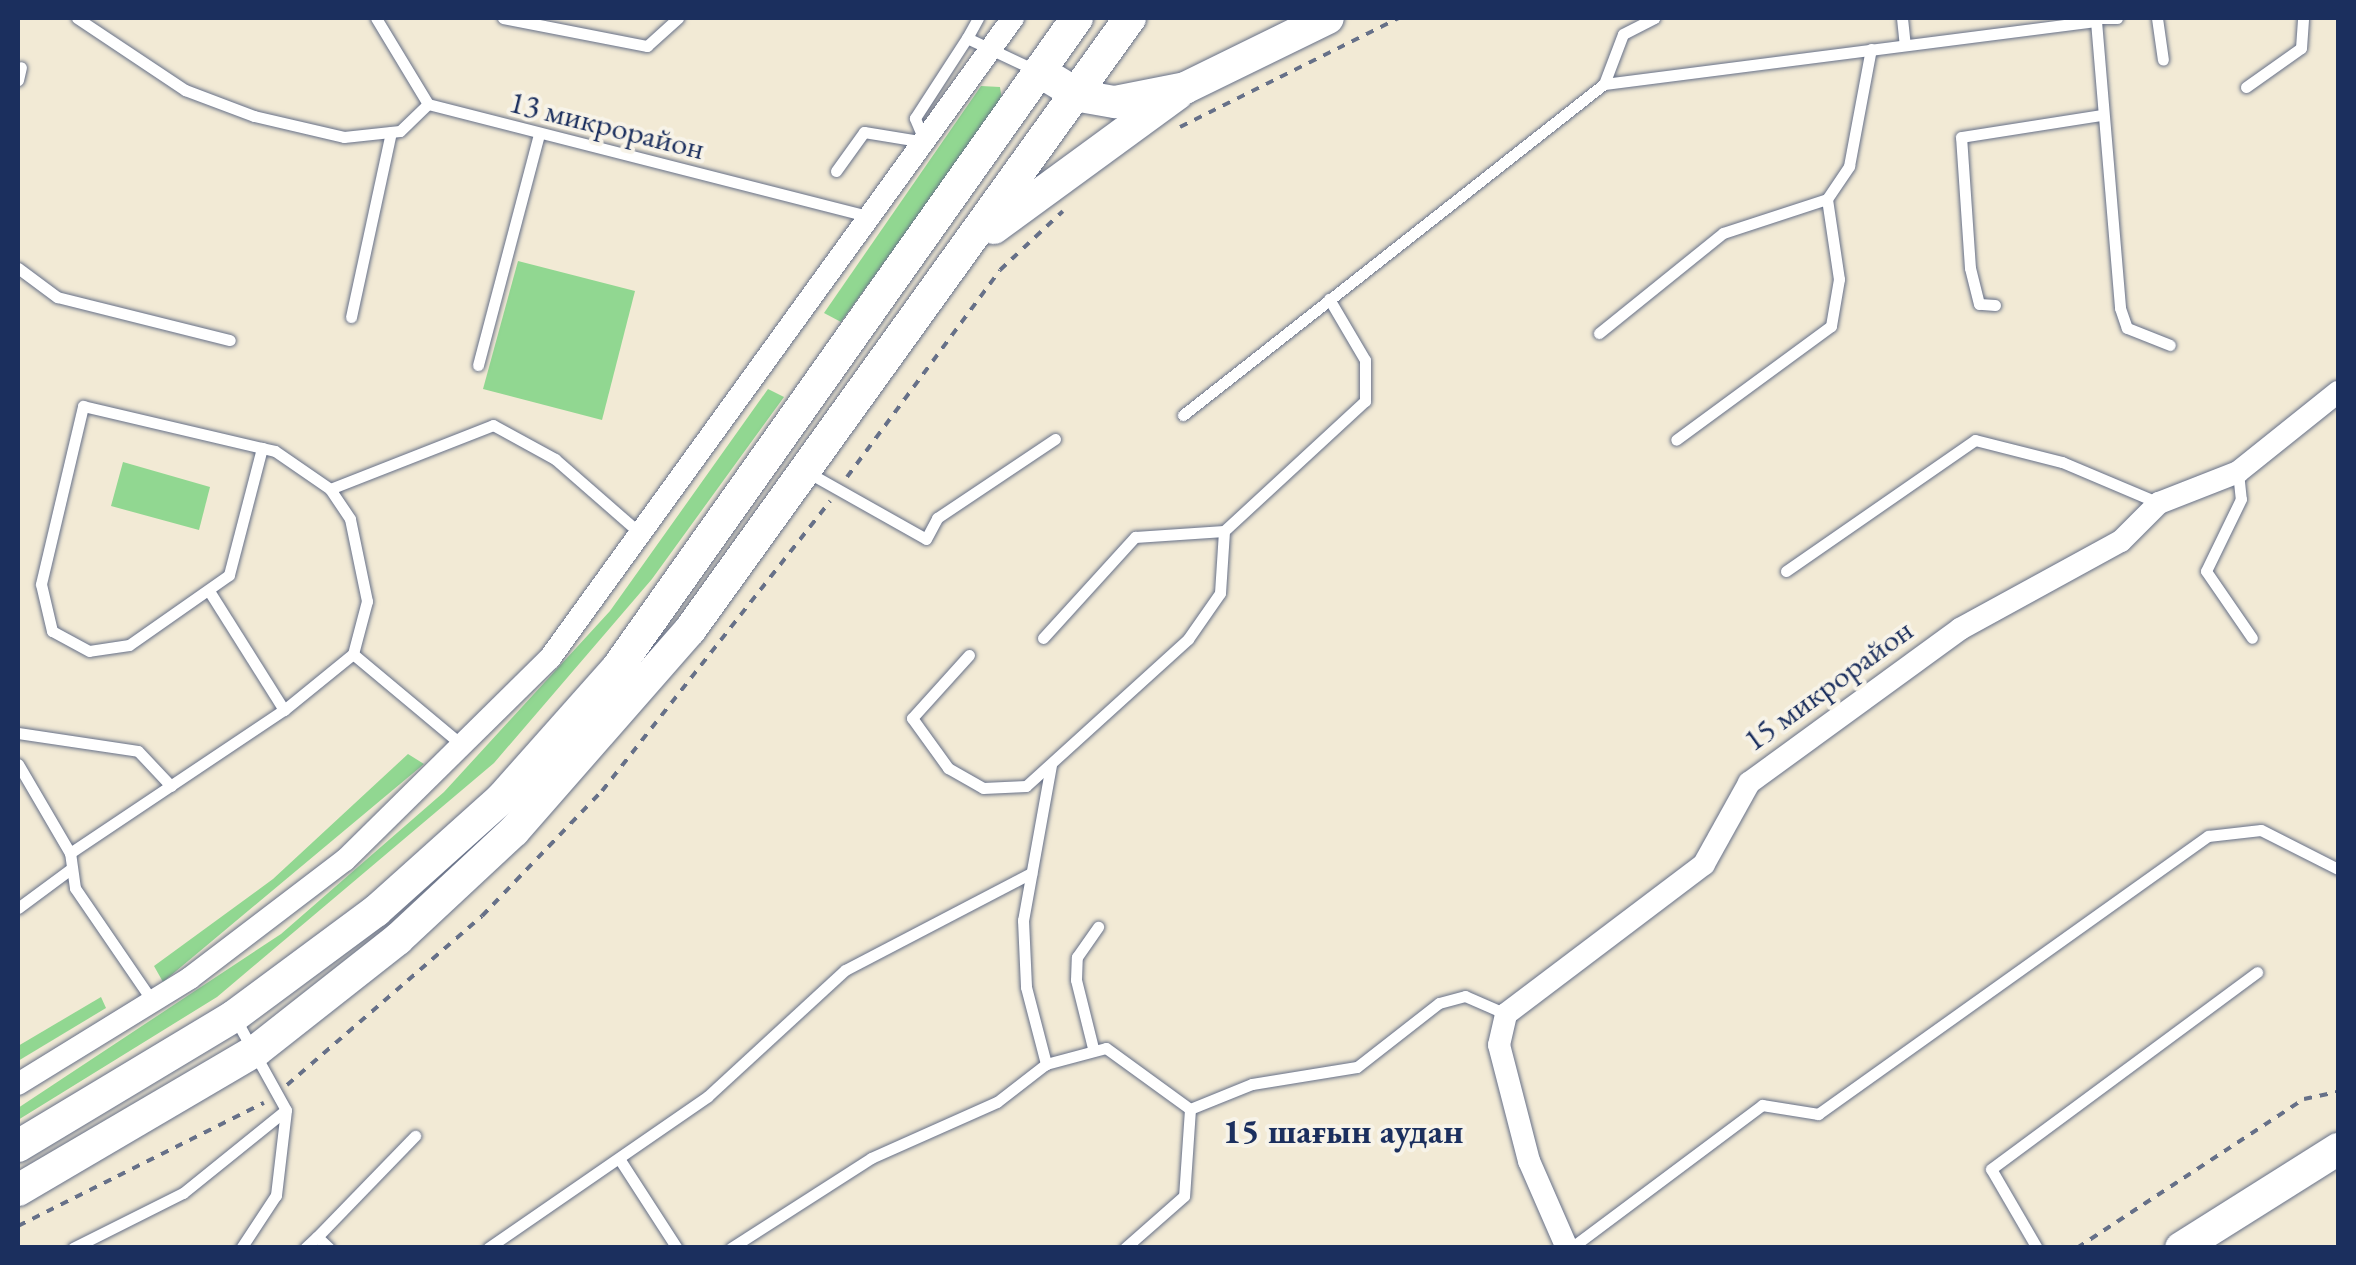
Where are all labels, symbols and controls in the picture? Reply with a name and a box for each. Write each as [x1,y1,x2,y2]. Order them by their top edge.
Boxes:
street label: 13 микрорайон [505,82,709,168]
street label: 15 микрорайон [1736,611,1920,759]
district label: 15 шағын аудан [1223,1110,1463,1152]

